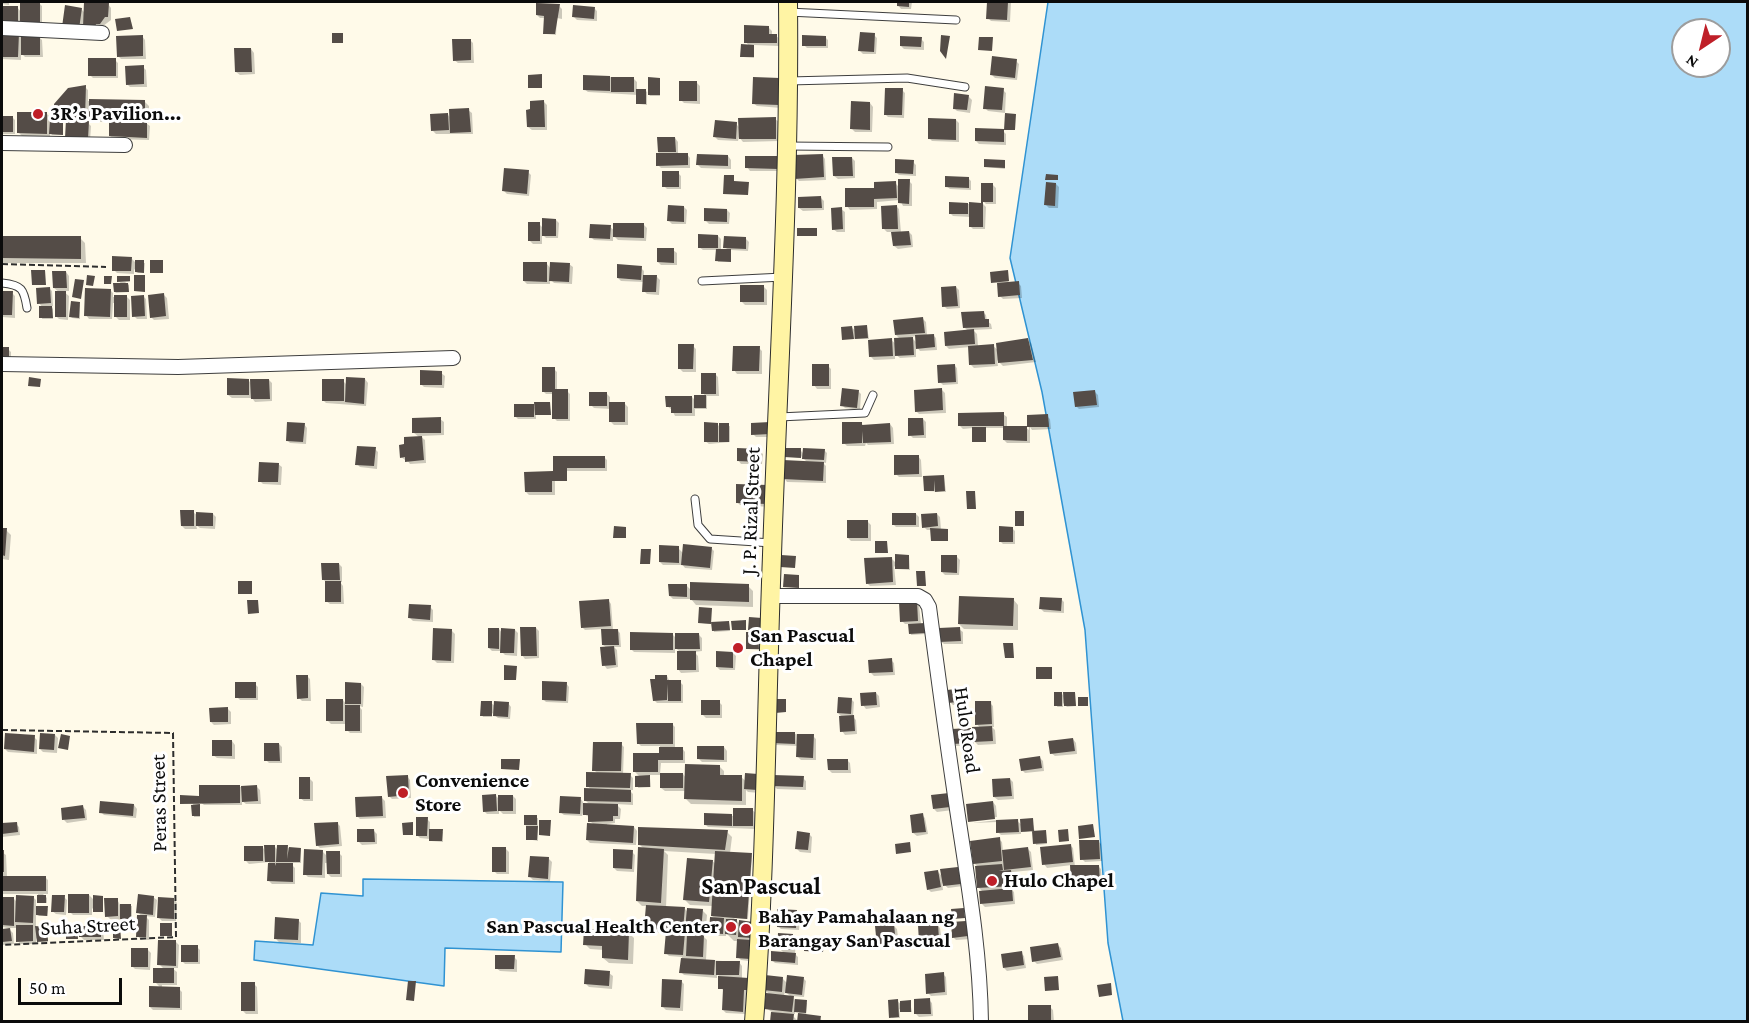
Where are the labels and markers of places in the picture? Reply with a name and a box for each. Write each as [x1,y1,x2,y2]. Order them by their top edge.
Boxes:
place label: 3R’s Pavilion... [50,101,181,127]
marker: 3R’s Pavilion... [31,107,45,121]
place label: San Pascual Chapel [750,623,855,673]
marker: San Pascual Chapel [731,641,745,655]
place label: Convenience Store [415,768,529,818]
marker: Convenience Store [396,786,410,800]
place label: Hulo Chapel [1004,868,1114,894]
marker: Hulo Chapel [985,874,999,888]
place label: Bahay Pamahalaan ng Barangay San Pascual [758,904,954,954]
place label: San Pascual Health Center [486,914,719,940]
marker: San Pascual Health Center [724,920,738,934]
marker: Bahay Pamahalaan ng Barangay San Pascual [739,922,753,936]

